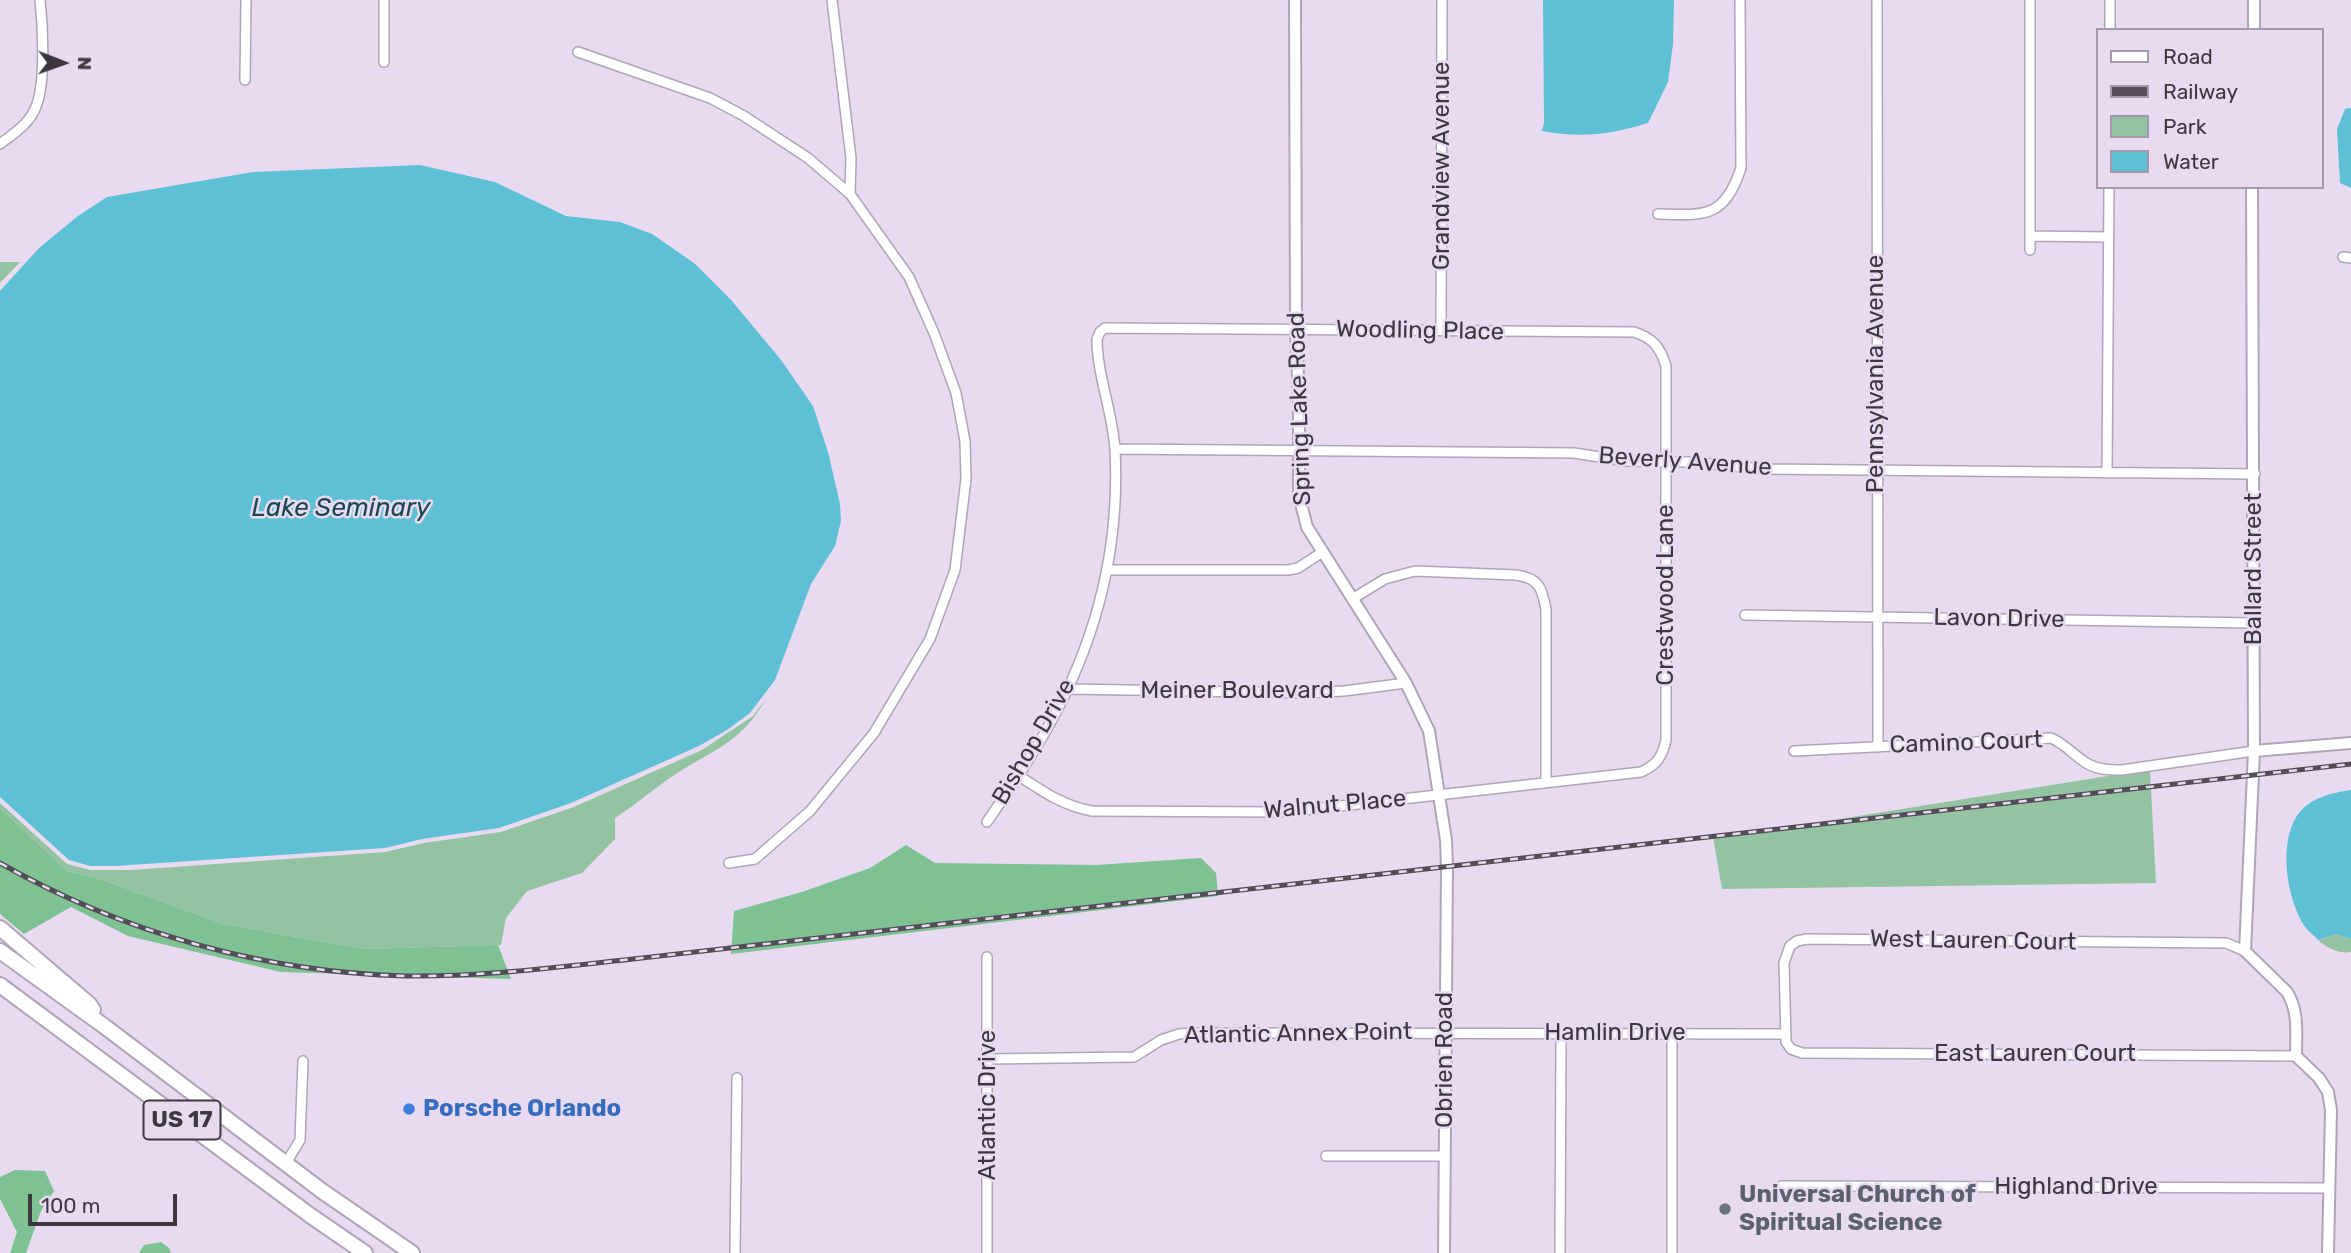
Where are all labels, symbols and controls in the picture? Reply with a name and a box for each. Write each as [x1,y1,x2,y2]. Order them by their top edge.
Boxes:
north arrow [28,28,98,98]
legend [2096,28,2323,189]
text: Road [2163,44,2213,69]
text: N [73,56,96,70]
street label: Grandview Avenue [1428,62,1456,270]
text: Railway [2163,79,2238,104]
text: Park [2163,114,2207,139]
text: Water [2163,149,2219,174]
street label: Pennsylvania Avenue [1862,255,1890,493]
street label: Spring Lake Road [1282,312,1318,506]
street label: Woodling Place [1336,315,1504,347]
street label: Beverly Avenue [1597,442,1773,482]
water label: Lake Seminary [252,492,430,524]
street label: Ballard Street [2240,493,2268,645]
street label: Crestwood Lane [1652,504,1680,686]
street label: Lavon Drive [1933,603,2065,635]
street label: Bishop Drive [986,674,1082,810]
street label: Meiner Boulevard [1140,677,1334,705]
street label: Camino Court [1889,726,2043,760]
street label: Walnut Place [1262,784,1408,826]
street label: West Lauren Court [1870,925,2076,957]
street label: Obrien Road [1431,992,1459,1128]
street label: Atlantic Annex Point [1184,1018,1412,1050]
street label: Hamlin Drive [1544,1019,1686,1047]
street label: Atlantic Drive [974,1030,1002,1180]
street label: East Lauren Court [1934,1040,2136,1068]
place label: Porsche Orlando [423,1095,621,1123]
road number: US 17 [144,1100,220,1140]
marker: Porsche Orlando [401,1101,417,1117]
street label: Highland Drive [1994,1173,2158,1201]
scale bar [32,1180,180,1224]
place label: Universal Church of Spiritual Science [1739,1181,1976,1237]
text: 100 m [41,1193,100,1218]
marker: Universal Church of Spiritual Science [1717,1201,1733,1217]

